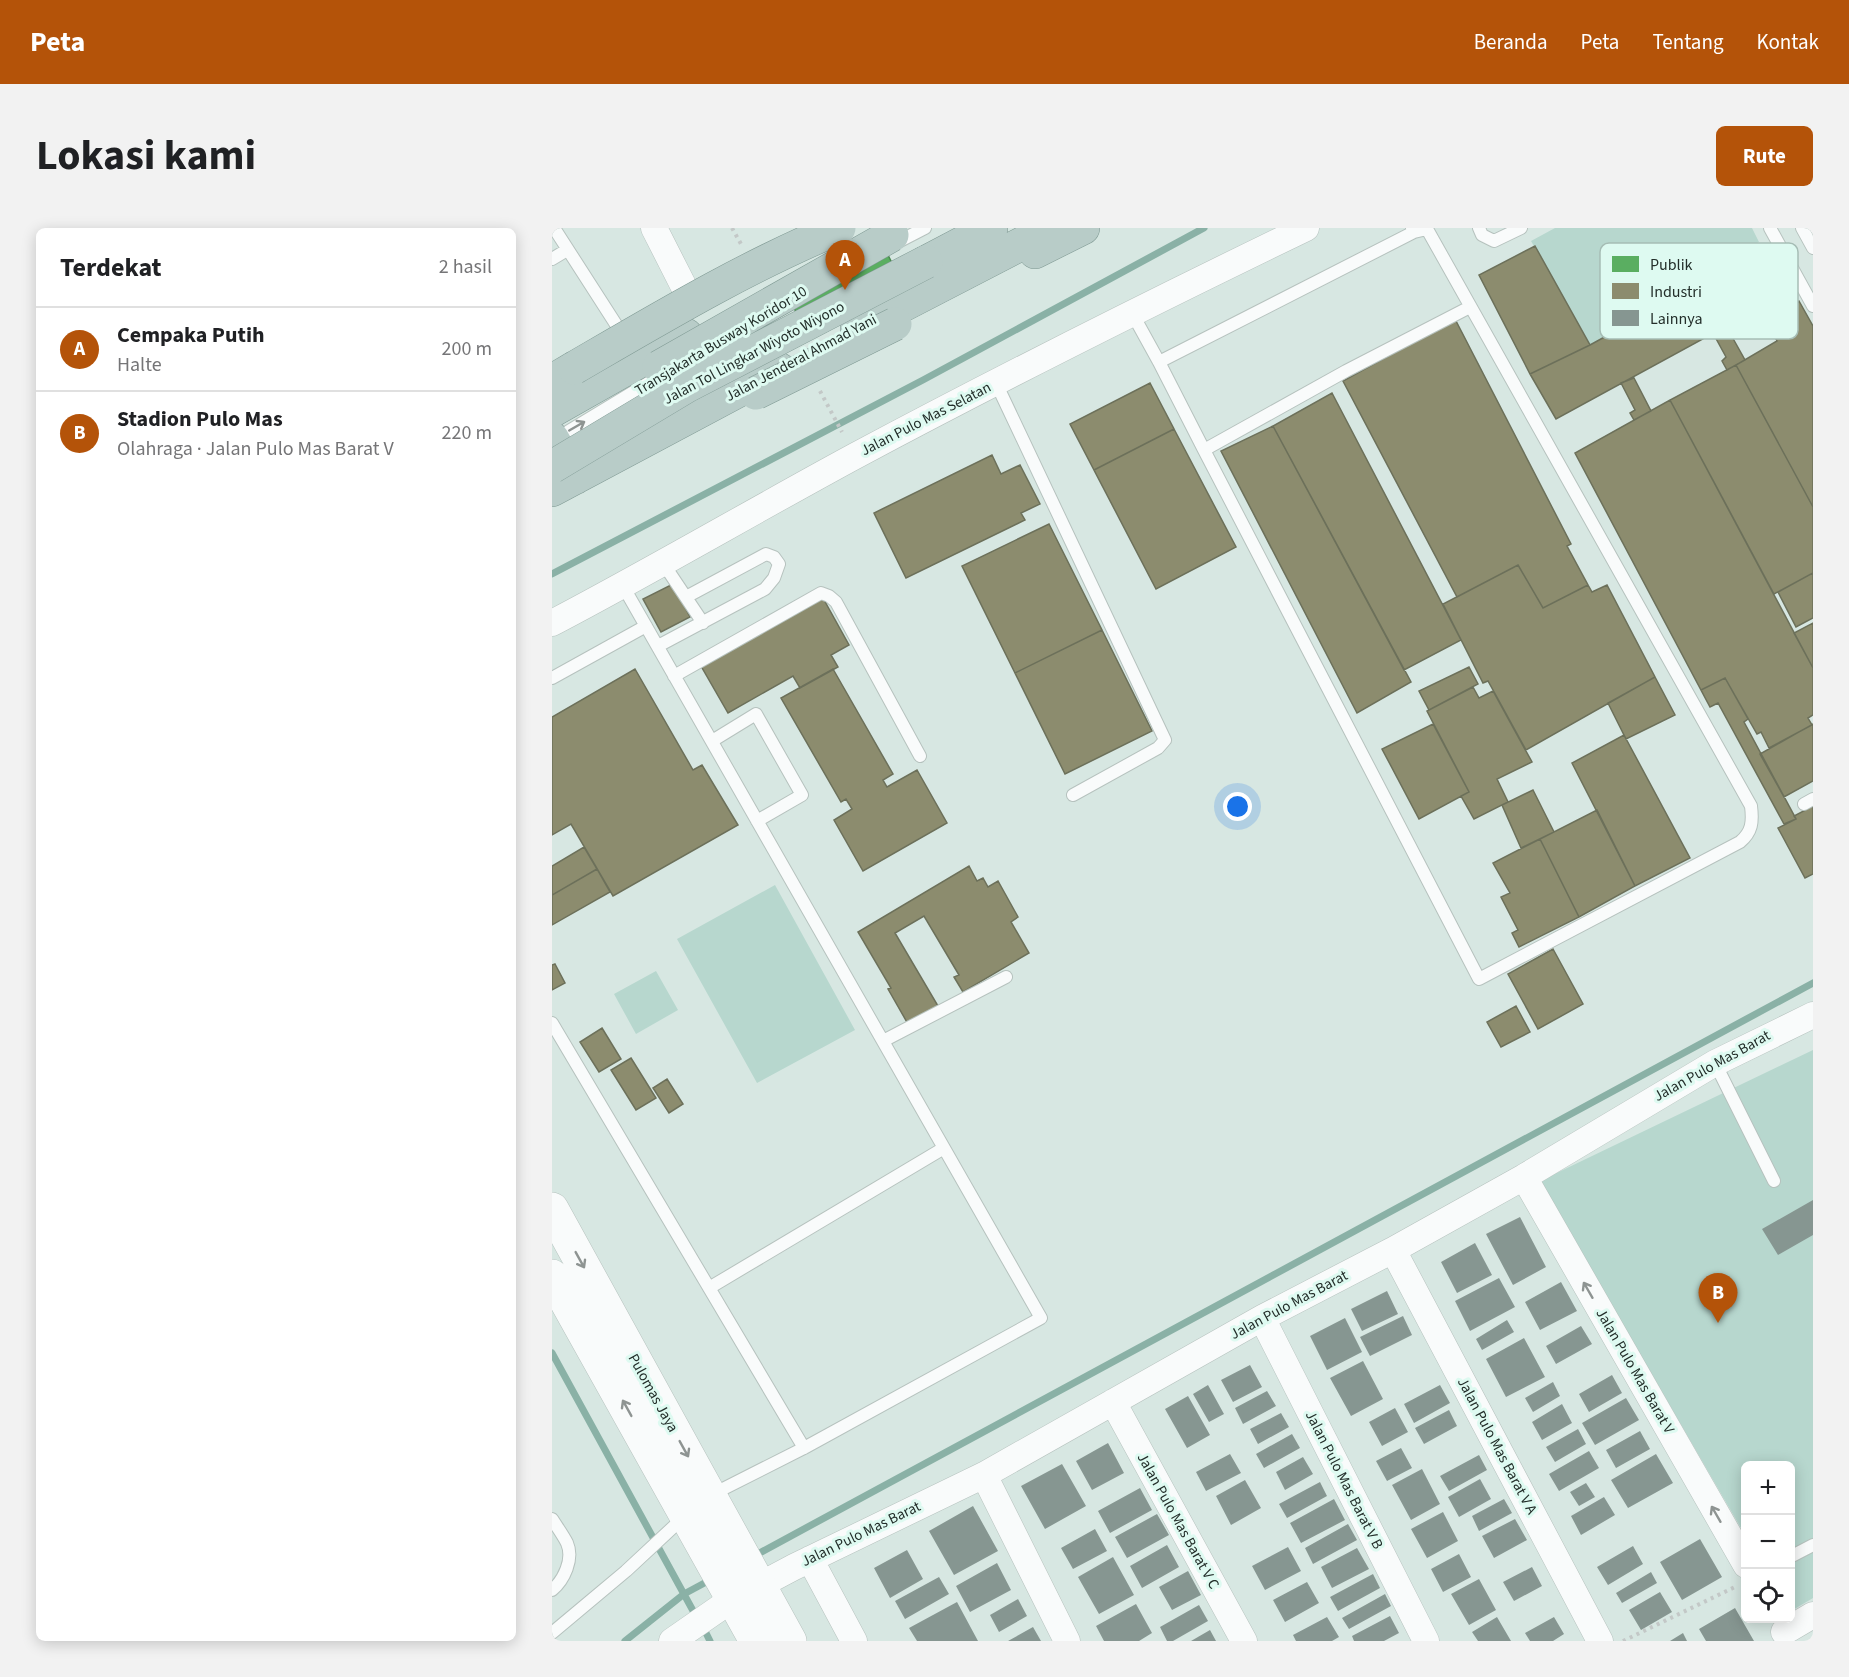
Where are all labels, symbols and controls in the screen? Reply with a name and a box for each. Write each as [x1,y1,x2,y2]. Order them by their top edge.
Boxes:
text: Peta [30,22,85,62]
text: Beranda [1474,27,1548,57]
text: Peta [1581,27,1619,57]
text: Tentang [1652,27,1723,57]
text: Kontak [1756,27,1819,57]
text: Lokasi kami [36,126,256,186]
button: Rute [1716,126,1813,186]
pin: A [826,241,864,290]
legend [1600,243,1798,339]
text: Terdekat [60,249,162,286]
text: 2 hasil [439,253,492,281]
text: Publik [1650,254,1693,276]
street label: Transjakarta Busway Koridor 10 [631,281,811,401]
text: Industri [1650,281,1702,303]
street label: Jalan Tol Lingkar Wiyoto Wiyono [660,296,848,410]
text: Lainnya [1650,308,1703,330]
street label: Jalan Jenderal Ahmad Yani [722,309,880,407]
text: Cempaka Putih [117,319,265,351]
text: A [74,335,85,363]
text: 200 m [442,335,492,363]
text: Halte [117,351,162,379]
street label: Jalan Pulo Mas Selatan [857,377,995,461]
text: Stadion Pulo Mas [117,403,283,435]
text: B [73,419,86,447]
text: 220 m [442,419,492,447]
one-way arrow [568,420,585,432]
text: Olahraga · Jalan Pulo Mas Barat V [117,435,394,463]
your location [1223,792,1252,821]
street label: Jalan Pulo Mas Barat [1650,1025,1774,1107]
one-way arrow [574,1251,586,1268]
street label: Jalan Pulo Mas Barat [1227,1265,1351,1345]
pin: B [1698,1274,1738,1323]
one-way arrow [1582,1282,1594,1299]
street label: Jalan Pulo Mas Barat V [1591,1305,1679,1438]
street label: Pulomas Jaya [623,1350,683,1436]
street label: Jalan Pulo Mas Barat V A [1452,1374,1542,1519]
one-way arrow [621,1400,633,1417]
street label: Jalan Pulo Mas Barat V B [1300,1407,1388,1553]
one-way arrow [678,1440,690,1457]
street label: Jalan Pulo Mas Barat V C [1132,1449,1224,1593]
map controls [1741,1461,1795,1623]
button: + [1741,1461,1795,1515]
street label: Jalan Pulo Mas Barat [798,1496,924,1572]
one-way arrow [1710,1506,1722,1523]
button: − [1741,1515,1795,1569]
button: locate [1741,1569,1795,1623]

